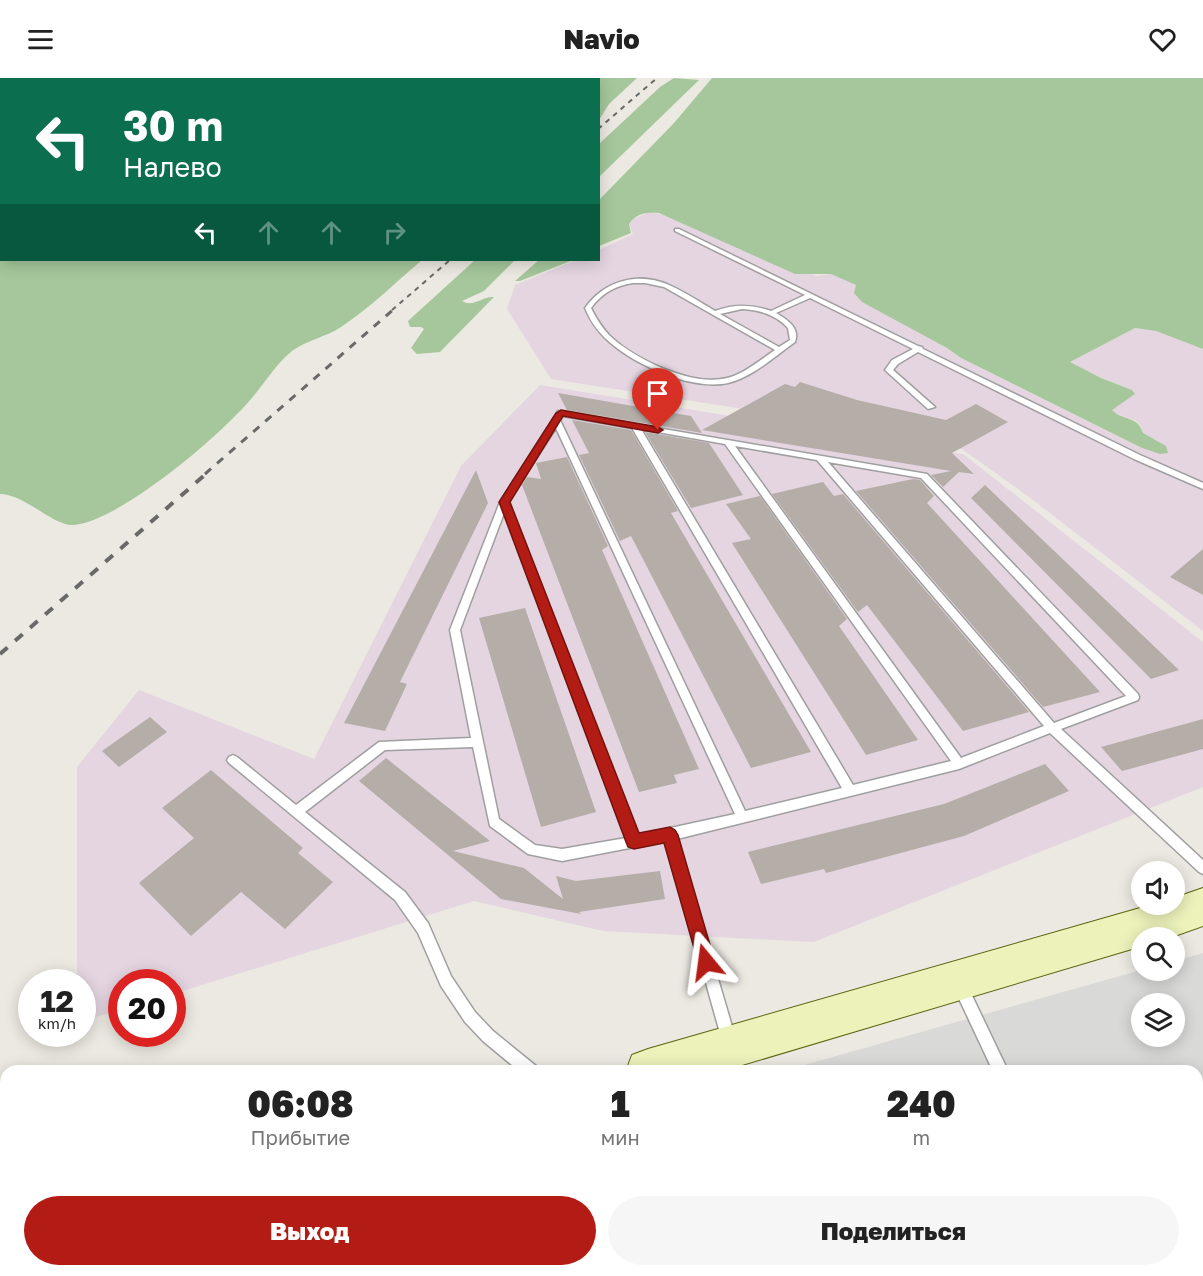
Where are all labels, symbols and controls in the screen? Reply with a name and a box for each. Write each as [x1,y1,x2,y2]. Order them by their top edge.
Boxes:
icon: menu [24,23,57,56]
text: Navio [563,23,640,55]
icon: heart [1146,23,1179,56]
text: 30 m [123,100,223,150]
icon: left [24,102,102,180]
text: Налево [123,151,222,183]
icon: left [189,216,222,249]
icon: ahead [252,216,285,249]
icon: ahead [315,216,348,249]
icon: right [378,216,411,249]
pin [632,368,683,430]
icon: arrive [641,377,674,410]
map controls [1131,861,1185,1047]
button: sound [1131,861,1185,915]
button: search [1131,927,1185,981]
position arrow [674,930,738,994]
speed limit sign: 20 [108,969,186,1047]
text: 12 [40,983,74,1019]
button: layers [1131,993,1185,1047]
text: km/h [38,1014,76,1032]
text: 06:08 [247,1082,354,1125]
text: 1 [611,1082,630,1125]
text: 240 [887,1082,956,1125]
text: Прибытие [251,1125,350,1149]
text: мин [601,1125,640,1149]
text: m [912,1125,930,1149]
button: Выход [24,1196,596,1265]
button: Поделиться [608,1196,1179,1265]

